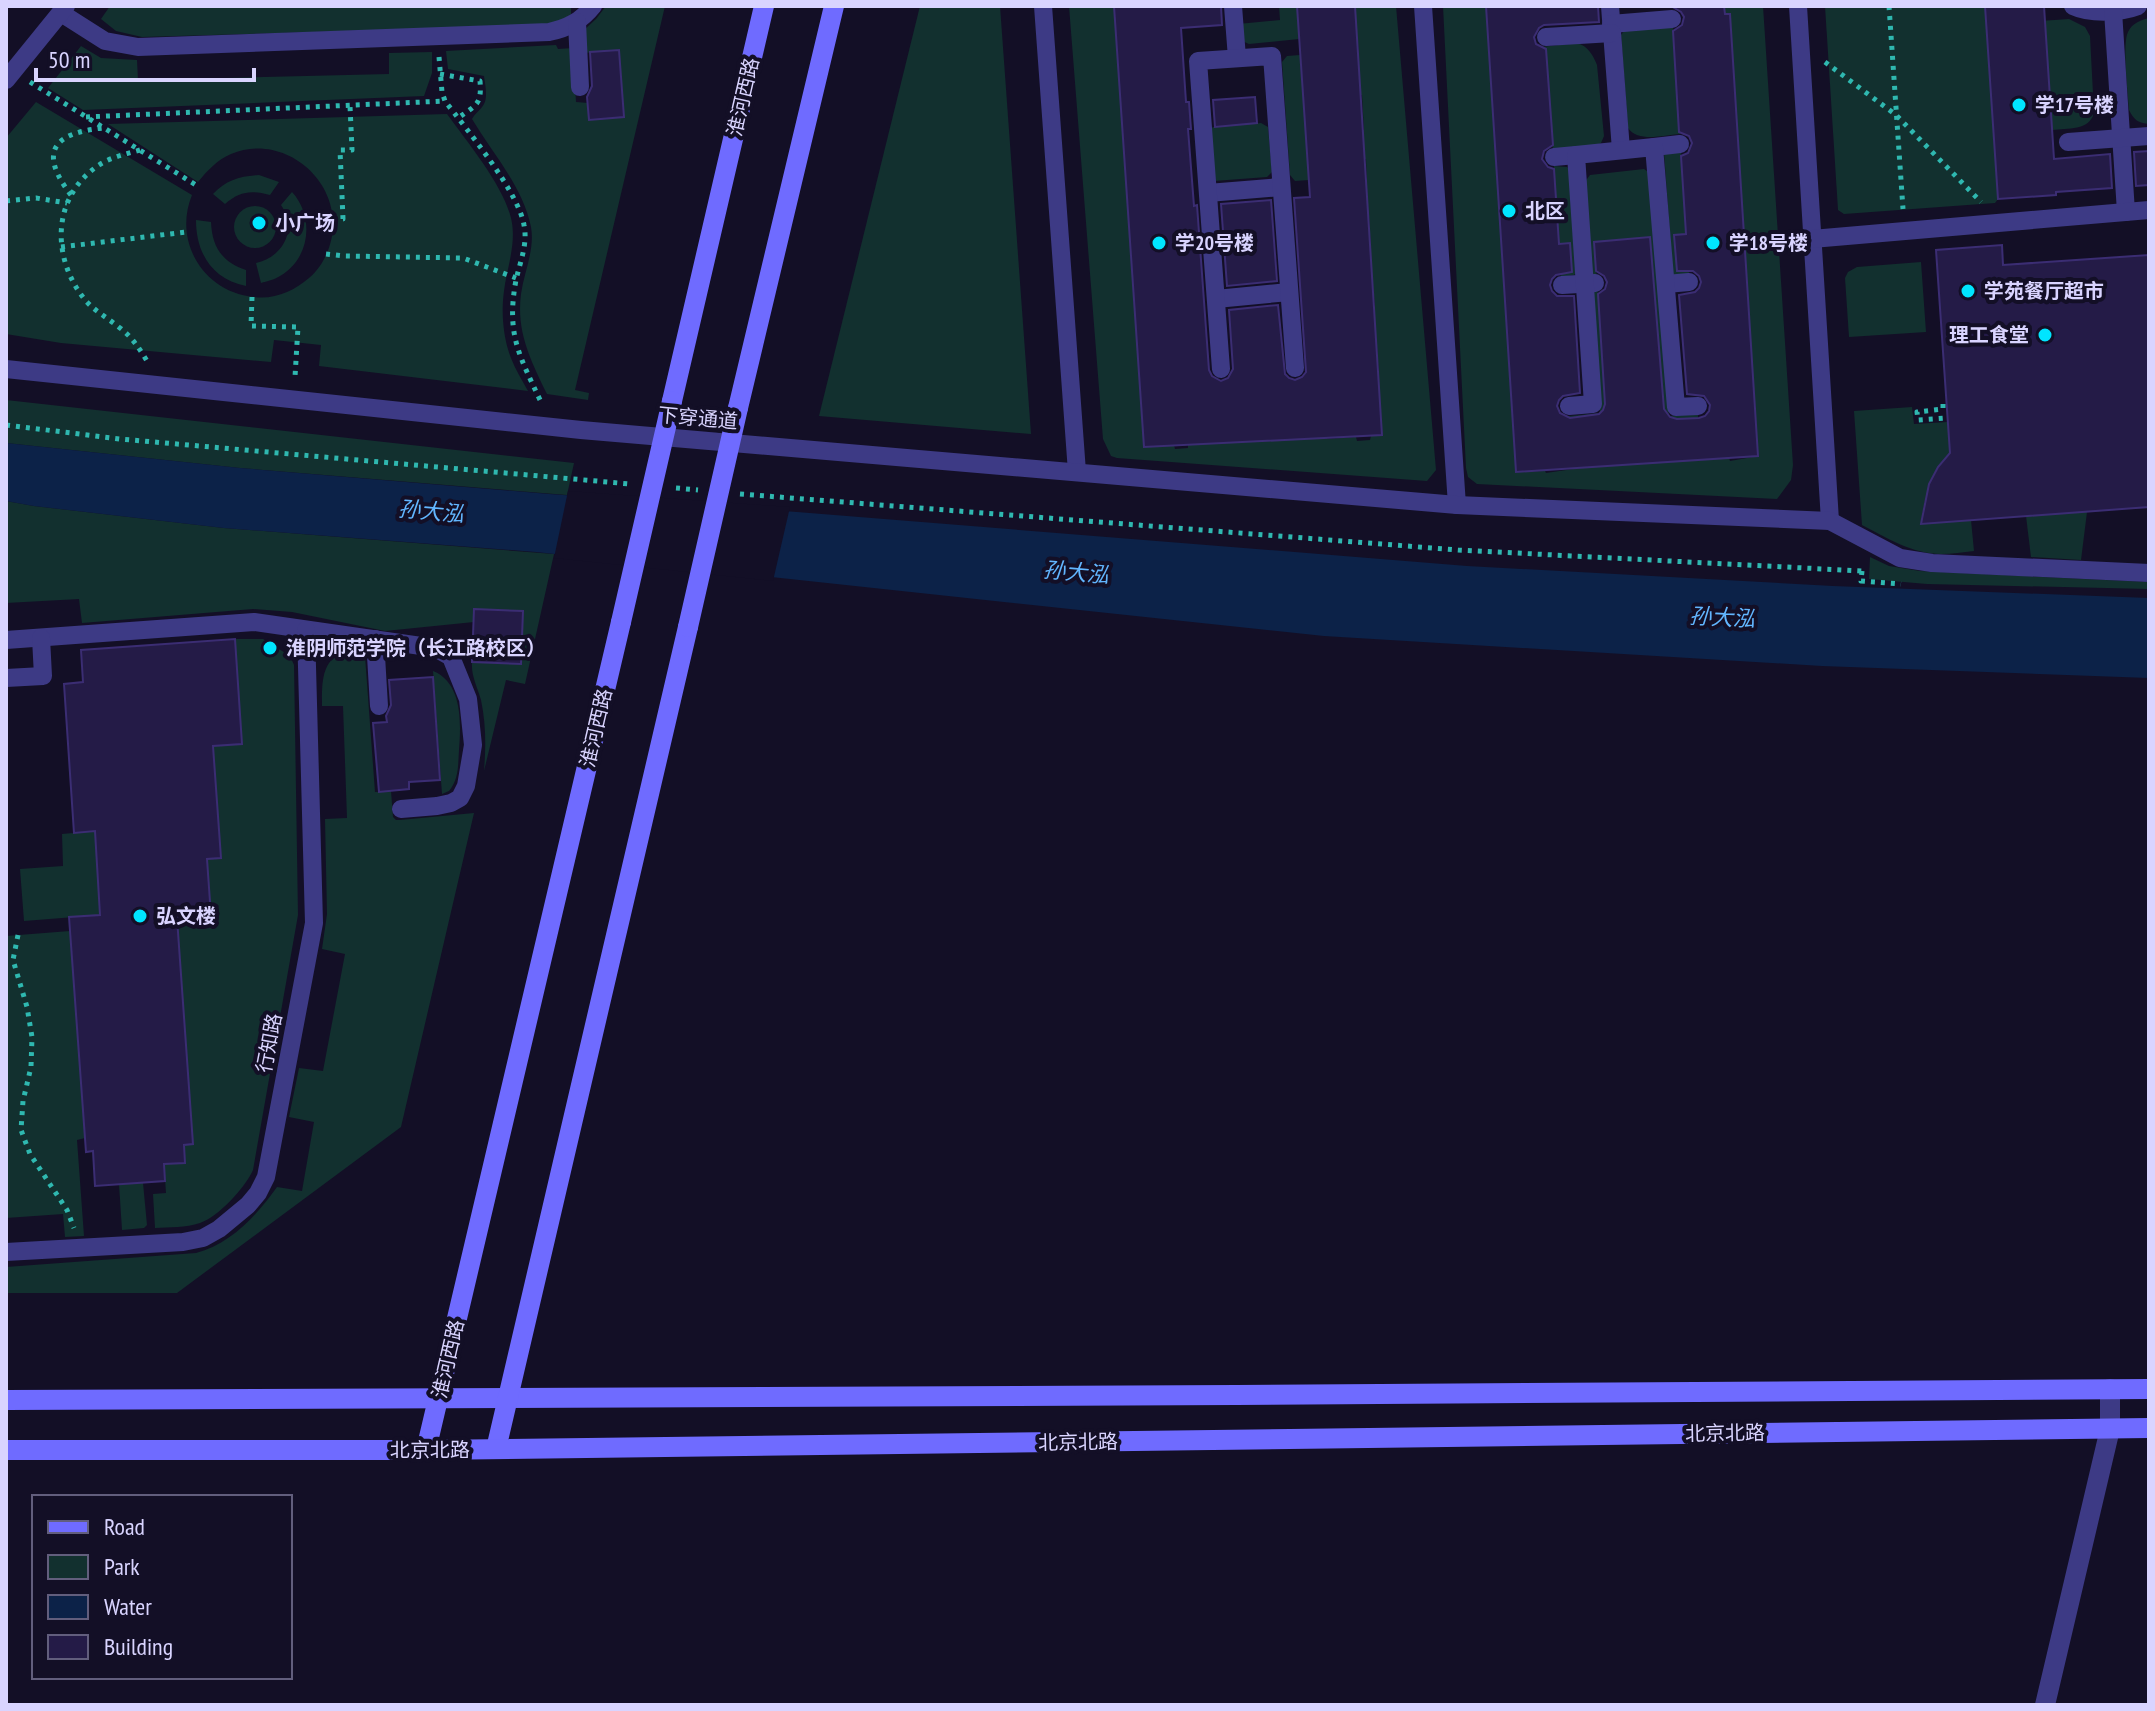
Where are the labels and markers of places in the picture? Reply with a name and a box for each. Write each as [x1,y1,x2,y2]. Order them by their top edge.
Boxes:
place label: 学17号楼 [2035,92,2114,118]
marker: 学17号楼 [2010,96,2028,114]
place label: 北区 [1525,198,1565,224]
marker: 北区 [1500,202,1518,220]
place label: 小广场 [275,210,335,236]
marker: 小广场 [250,214,268,232]
place label: 学20号楼 [1175,230,1254,256]
place label: 学18号楼 [1729,230,1808,256]
marker: 学20号楼 [1150,234,1168,252]
marker: 学18号楼 [1704,234,1722,252]
place label: 学苑餐厅超市 [1984,278,2104,304]
marker: 学苑餐厅超市 [1959,282,1977,300]
place label: 理工食堂 [1949,322,2029,348]
marker: 理工食堂 [2036,326,2054,344]
place label: 淮阴师范学院（长江路校区） [286,635,546,661]
marker: 淮阴师范学院（长江路校区） [261,639,279,657]
place label: 弘文楼 [156,903,216,929]
marker: 弘文楼 [131,907,149,925]

